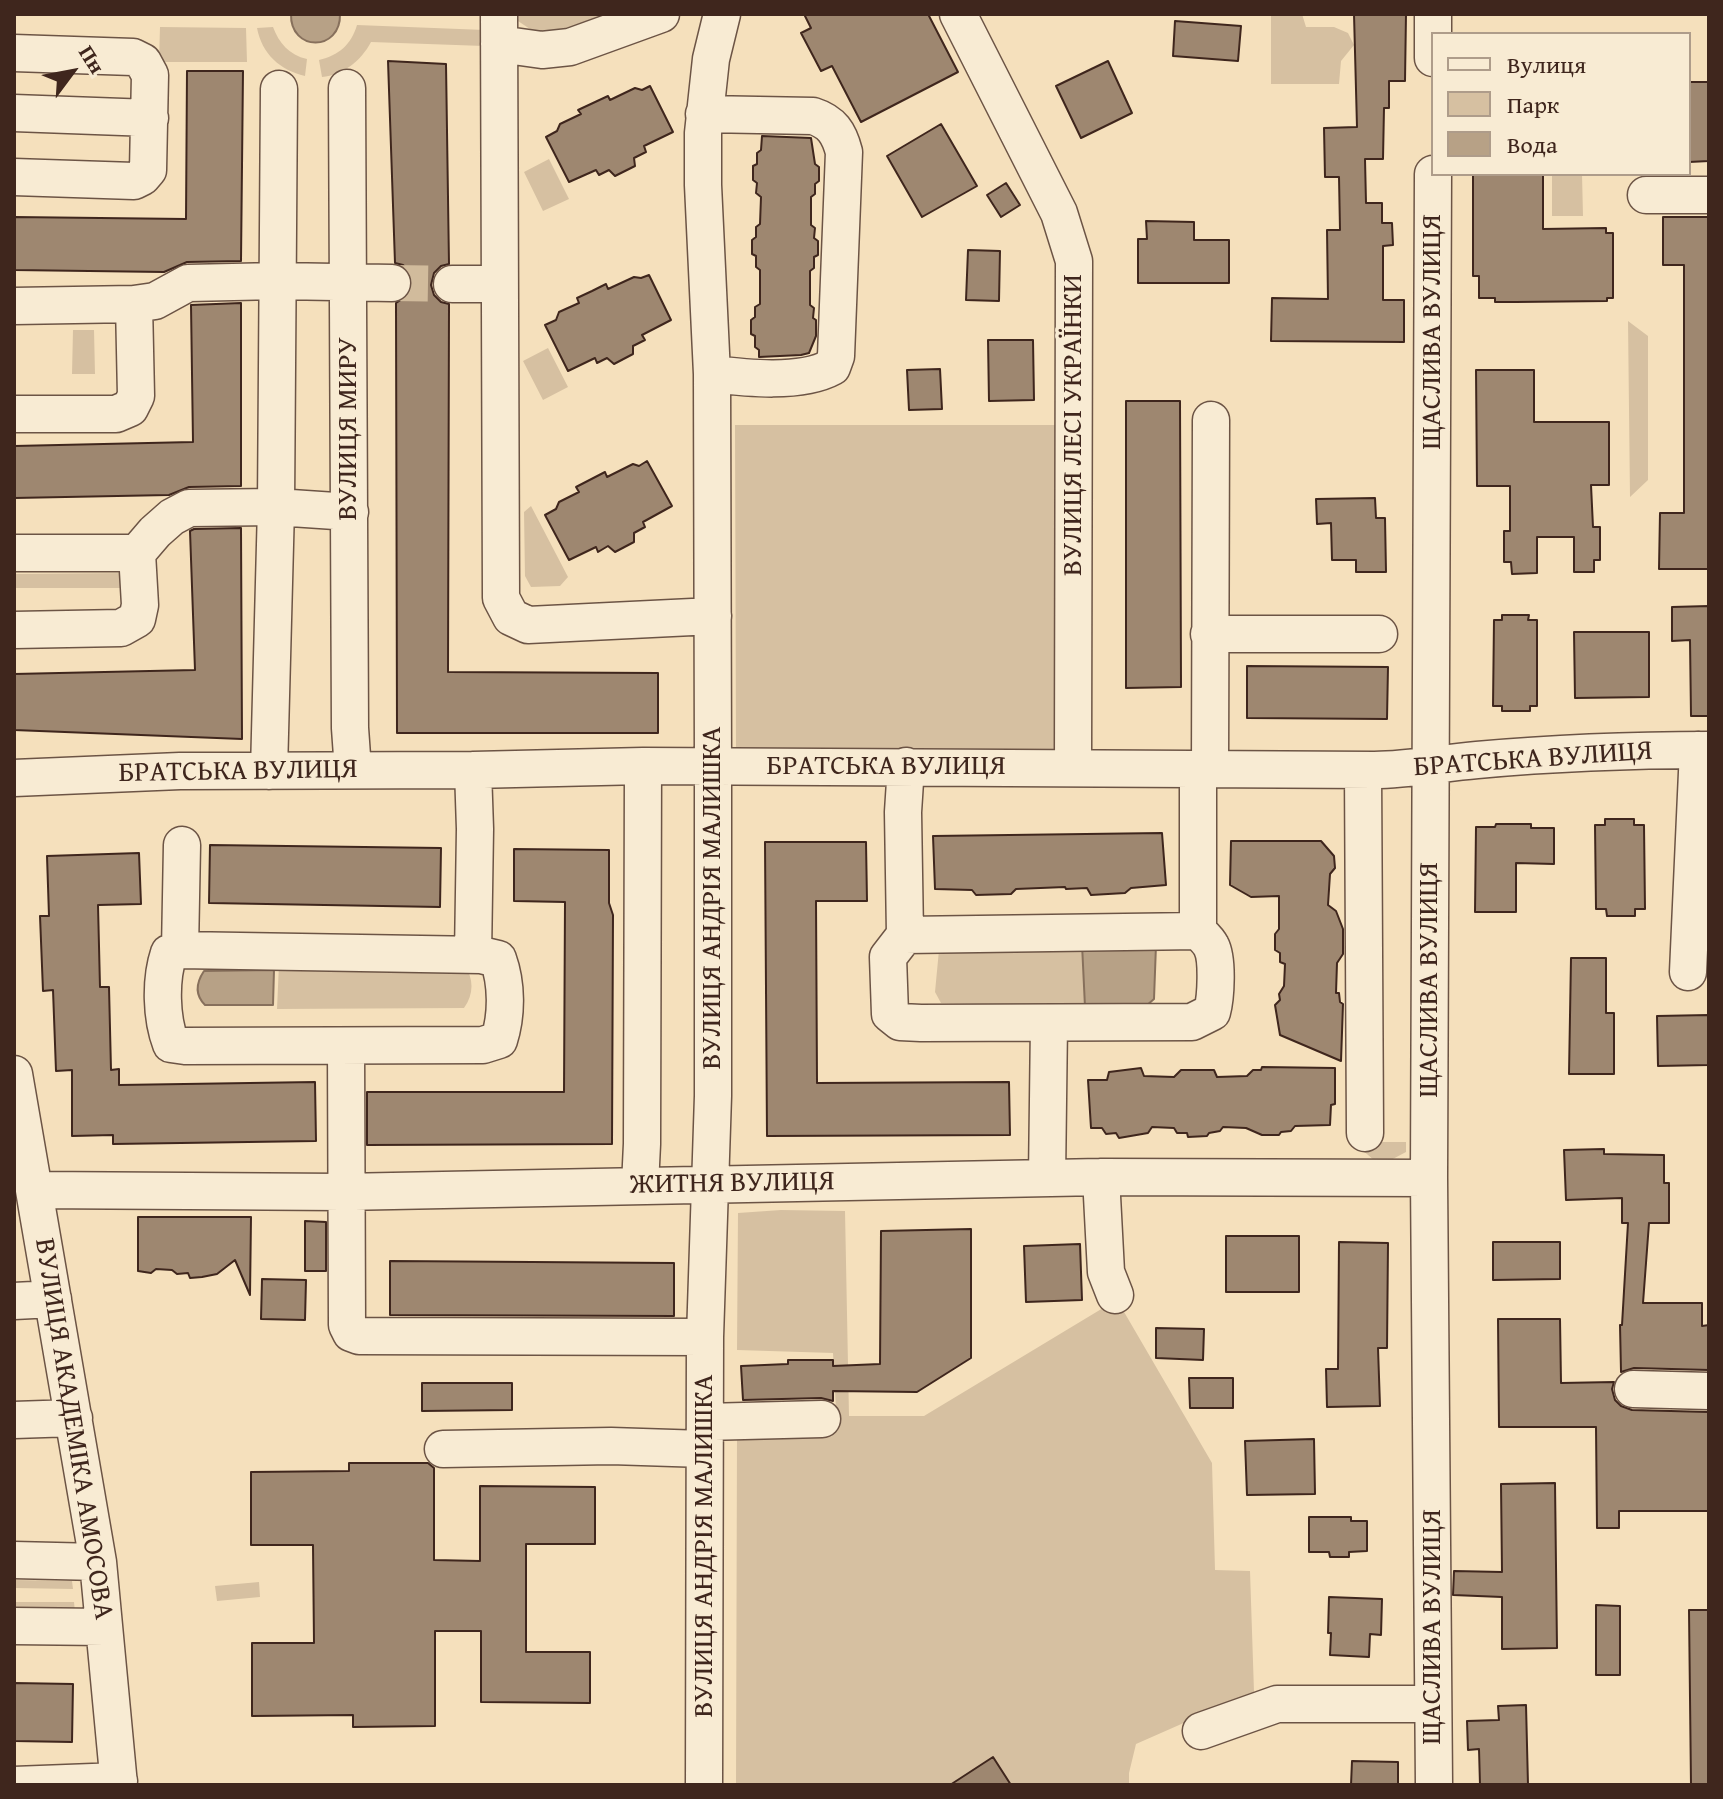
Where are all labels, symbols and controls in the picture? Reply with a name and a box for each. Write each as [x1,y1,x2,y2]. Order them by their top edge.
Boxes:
north arrow [32,32,112,112]
legend [1431,32,1691,176]
text: Пн [71,39,113,80]
text: Вулиця [1507,47,1586,82]
text: Парк [1507,87,1559,122]
text: Вода [1507,127,1557,162]
street label: ЩАСЛИВА ВУЛИЦЯ [1416,214,1450,450]
street label: ВУЛИЦЯ ЛЕСІ УКРАЇНКИ [1057,274,1091,576]
street label: ВУЛИЦЯ МИРУ [332,337,366,521]
street label: ВУЛИЦЯ АНДРІЯ МАЛИШКА [696,726,730,1070]
street label: БРАТСЬКА ВУЛИЦЯ [1413,735,1653,785]
street label: БРАТСЬКА ВУЛИЦЯ [767,750,1005,784]
street label: БРАТСЬКА ВУЛИЦЯ [118,753,358,791]
street label: ЩАСЛИВА ВУЛИЦЯ [1413,862,1447,1098]
street label: ЖИТНЯ ВУЛИЦЯ [629,1165,835,1203]
street label: ВУЛИЦЯ АКАДЕМІКА АМОСОВА [26,1236,120,1622]
street label: ВУЛИЦЯ АНДРІЯ МАЛИШКА [688,1374,722,1718]
street label: ЩАСЛИВА ВУЛИЦЯ [1416,1509,1450,1745]

